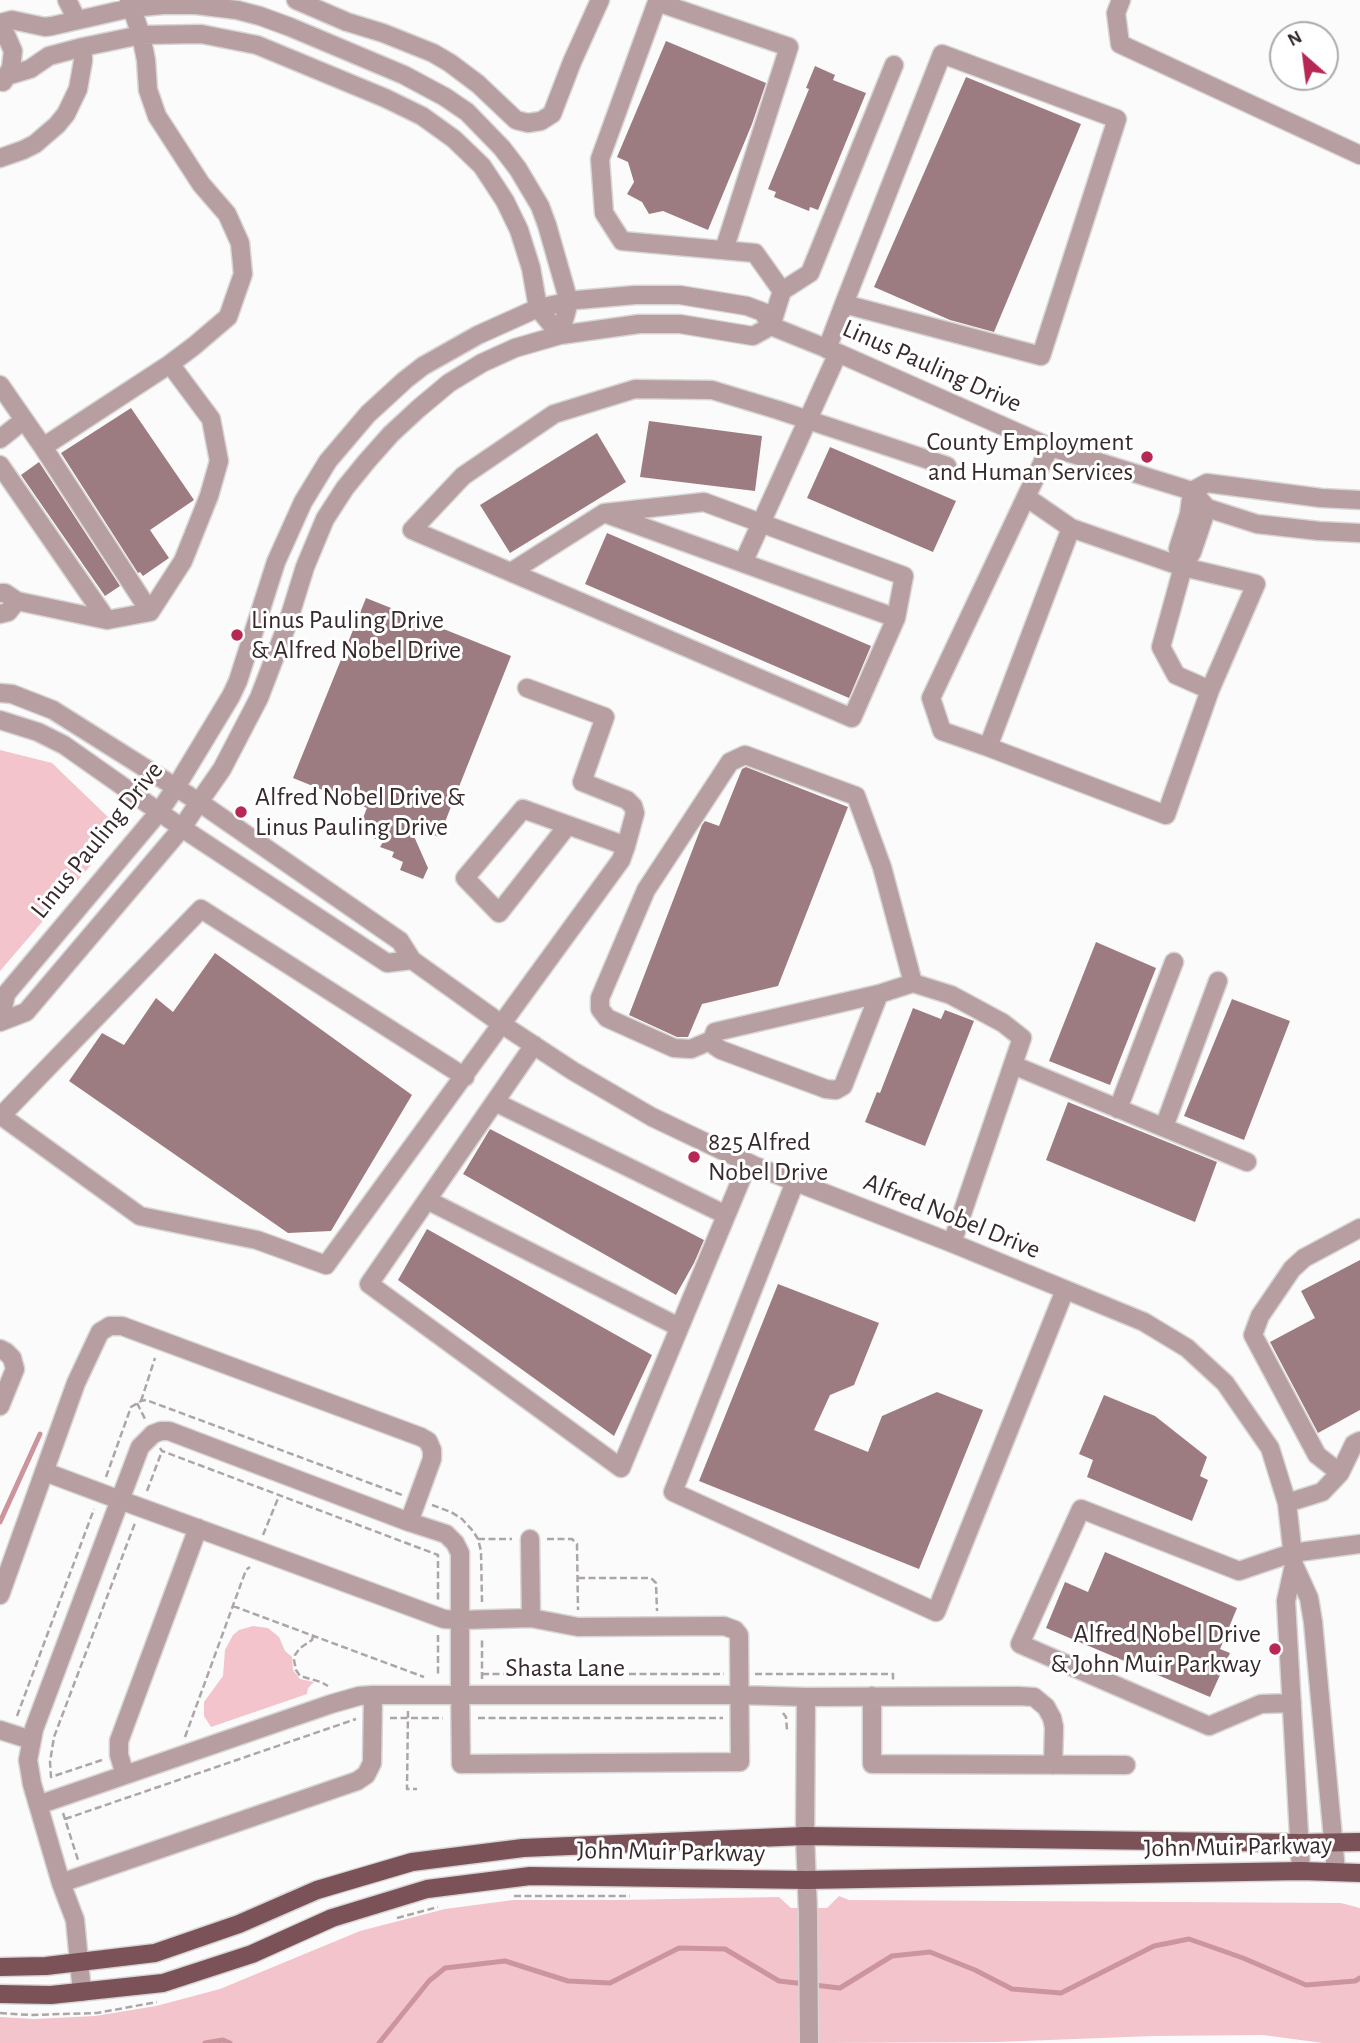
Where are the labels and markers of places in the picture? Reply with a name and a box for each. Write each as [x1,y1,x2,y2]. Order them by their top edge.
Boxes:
place label: County Employment and Human Services [926,426,1133,488]
marker: County Employment and Human Services [1139,449,1155,465]
place label: Linus Pauling Drive & Alfred Nobel Drive [251,604,461,666]
marker: Linus Pauling Drive & Alfred Nobel Drive [229,627,245,643]
place label: Alfred Nobel Drive & Linus Pauling Drive [255,781,465,842]
marker: Alfred Nobel Drive & Linus Pauling Drive [233,804,249,820]
place label: 825 Alfred Nobel Drive [708,1126,828,1188]
marker: 825 Alfred Nobel Drive [686,1149,702,1165]
place label: Alfred Nobel Drive & John Muir Parkway [1050,1618,1261,1680]
marker: Alfred Nobel Drive & John Muir Parkway [1267,1641,1283,1657]

